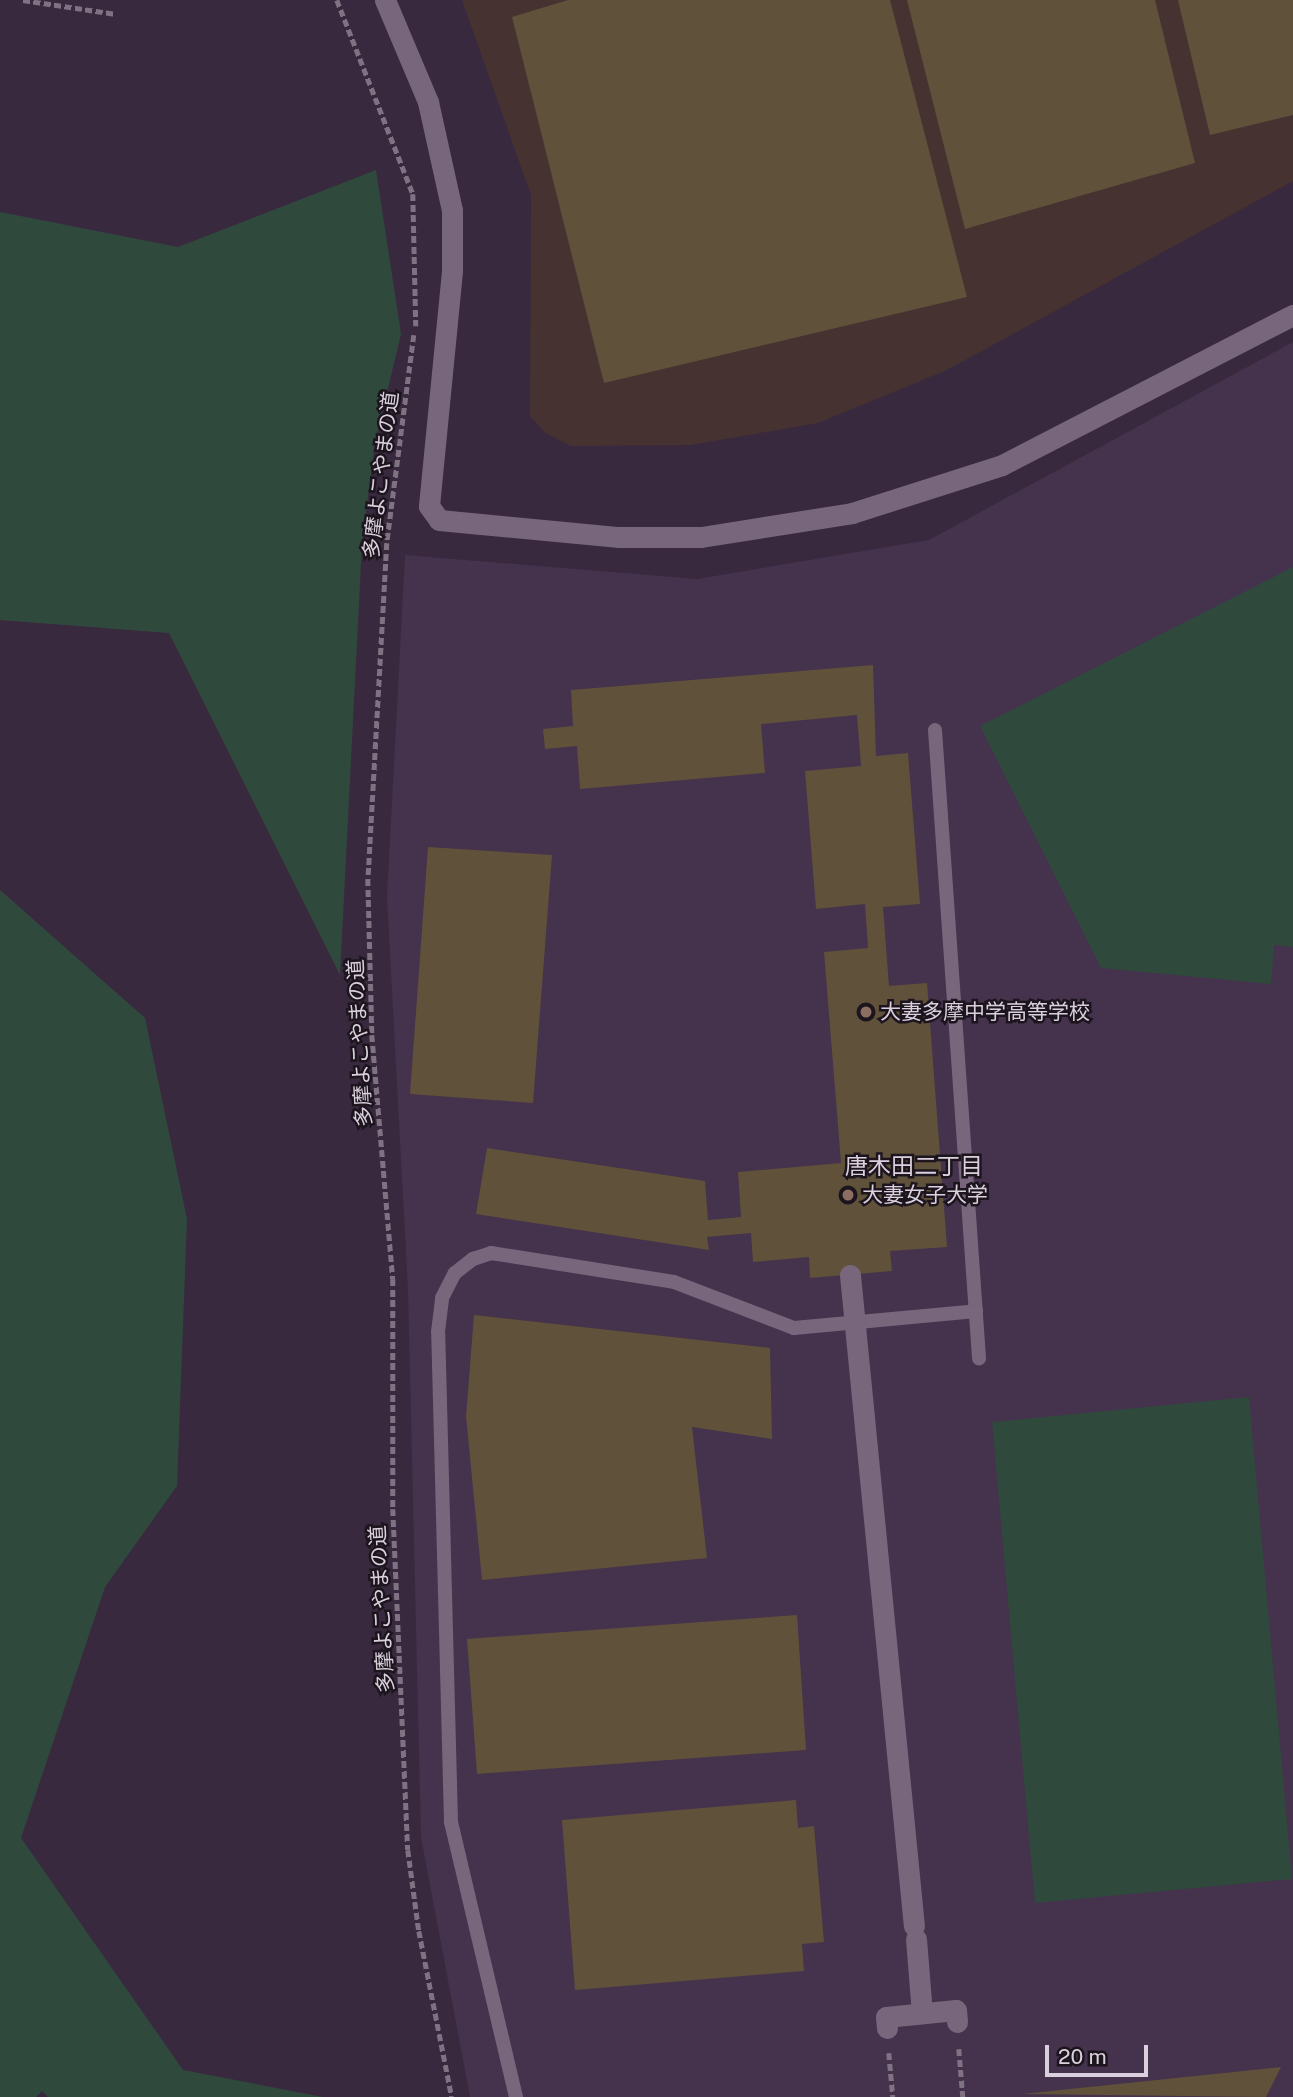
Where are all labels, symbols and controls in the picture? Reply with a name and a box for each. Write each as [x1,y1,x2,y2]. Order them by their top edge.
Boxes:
street label: 多摩よこやまの道 [358,390,404,560]
street label: 多摩よこやまの道 [343,958,377,1128]
place label: 大妻多摩中学高等学校 [880,999,1090,1025]
marker: 大妻多摩中学高等学校 [858,1004,874,1020]
district label: 唐木田二丁目 [845,1152,983,1180]
place label: 大妻女子大学 [862,1182,988,1208]
marker: 大妻女子大学 [840,1187,856,1203]
street label: 多摩よこやまの道 [365,1524,399,1694]
scale bar [1048,2030,1151,2074]
text: 20 m [1058,2044,1107,2069]

